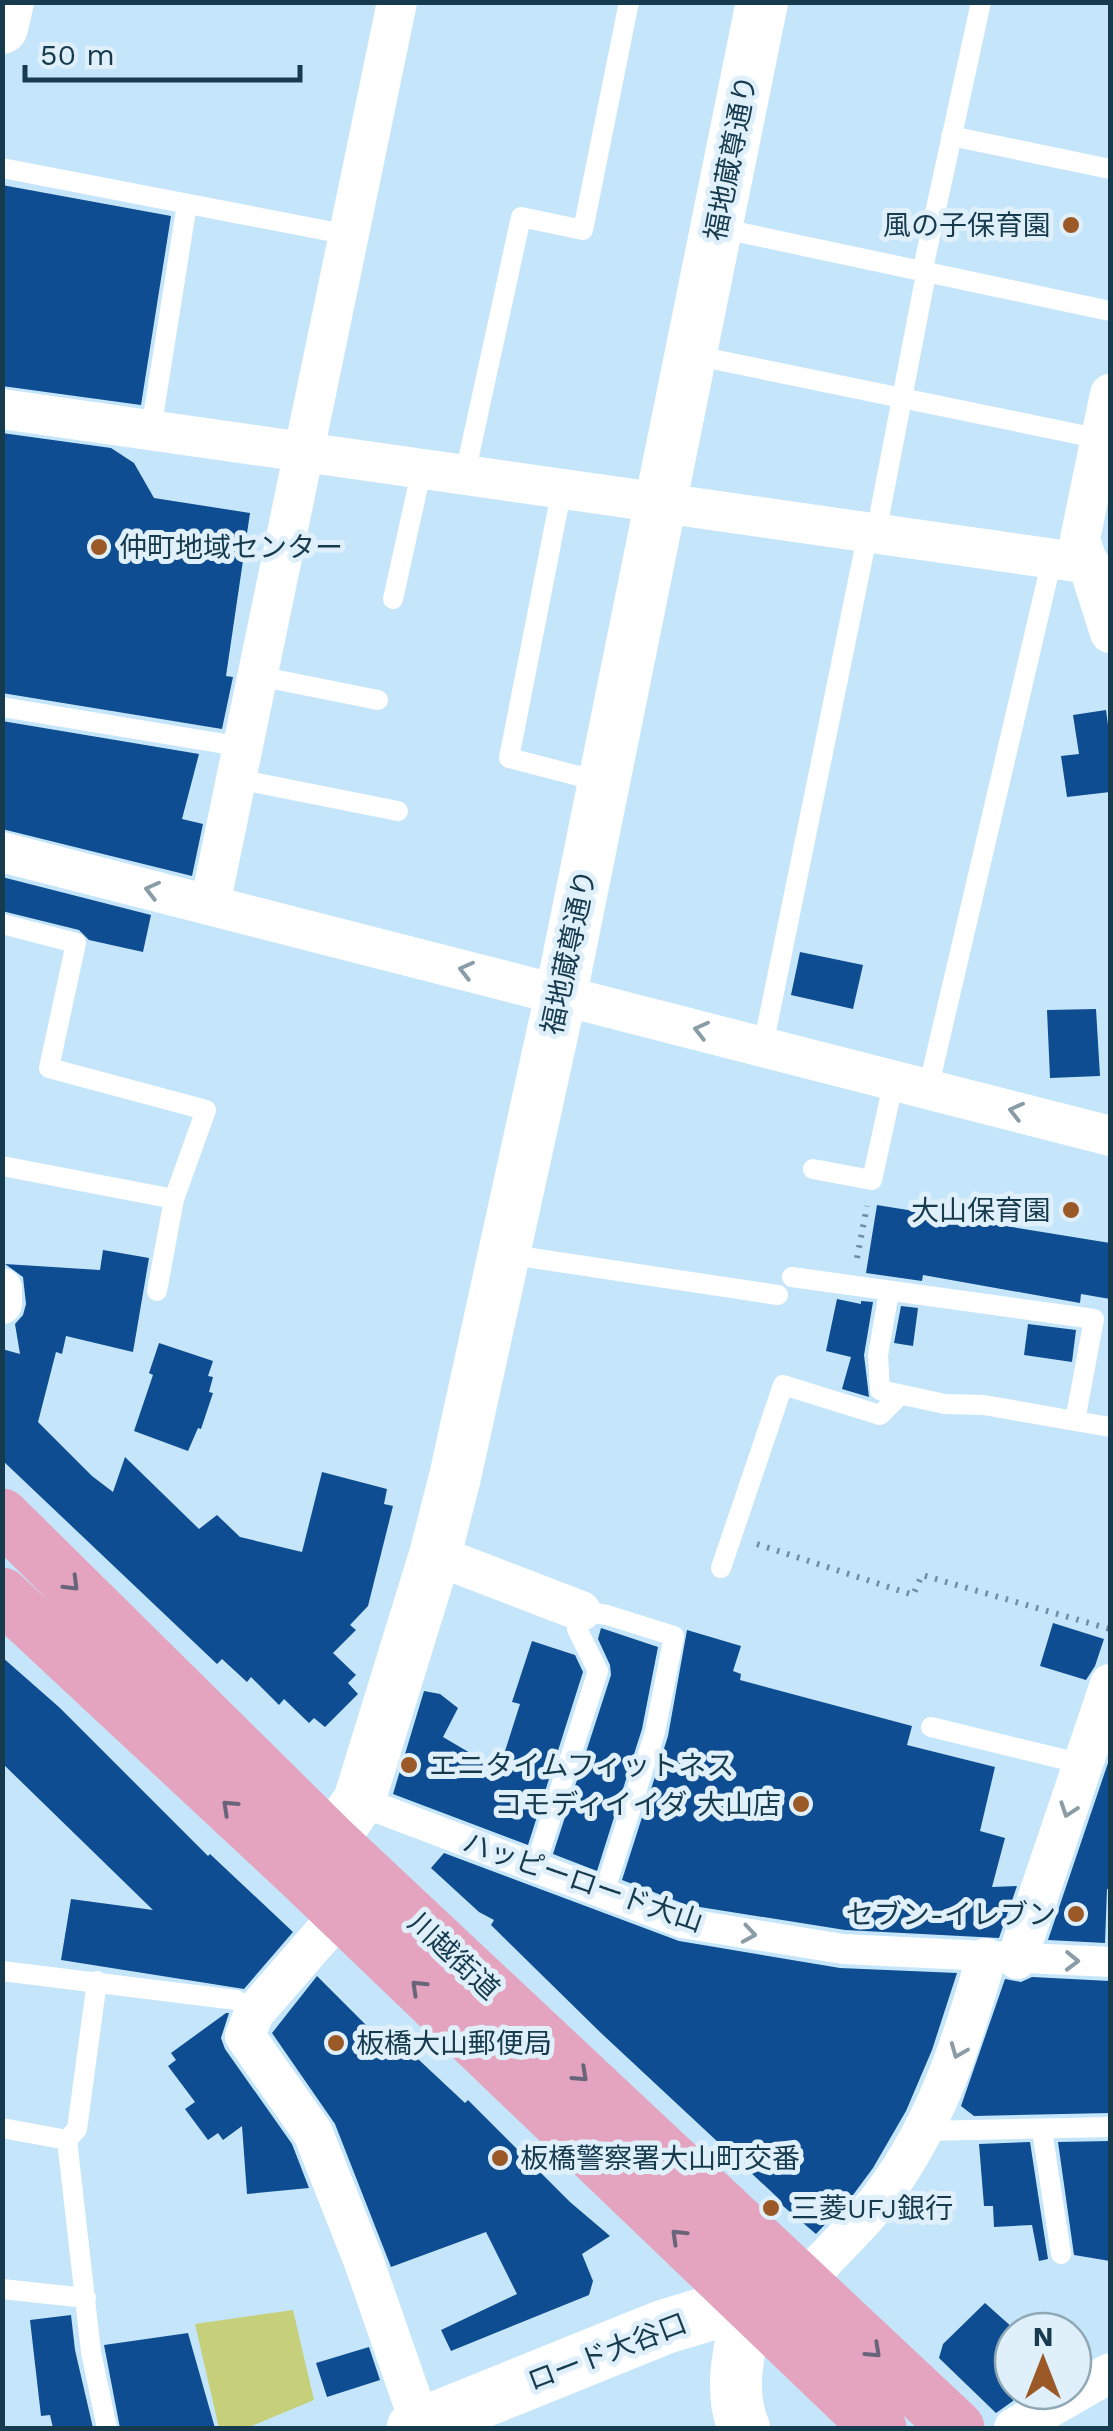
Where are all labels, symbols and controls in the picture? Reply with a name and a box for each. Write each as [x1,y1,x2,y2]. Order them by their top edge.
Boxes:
scale bar [25,20,300,82]
text: 50 m [40,37,115,72]
street label: 福地蔵尊通り [699,72,763,244]
place label: 風の子保育園 [883,209,1051,242]
marker: 風の子保育園 [1060,214,1082,236]
place label: 仲町地域センター [119,531,343,564]
marker: 仲町地域センター [88,536,110,558]
street label: 福地蔵尊通り [535,866,603,1038]
one-way arrow [144,880,161,901]
one-way arrow [458,961,475,982]
one-way arrow [693,1021,710,1042]
one-way arrow [1008,1102,1025,1123]
place label: 大山保育園 [911,1194,1051,1227]
marker: 大山保育園 [1060,1199,1082,1221]
one-way arrow [60,1573,78,1591]
place label: エニタイムフィットネス [429,1749,734,1782]
marker: エニタイムフィットネス [398,1754,420,1776]
place label: コモディイイダ 大山店 [495,1788,781,1821]
marker: コモディイイダ 大山店 [790,1793,812,1815]
one-way arrow [1059,1800,1079,1817]
one-way arrow [222,1801,241,1819]
street label: ハッピーロード大山 [458,1825,708,1939]
place label: セブン-イレブン [846,1898,1056,1931]
marker: セブン-イレブン [1065,1903,1087,1925]
street label: 川越街道 [402,1906,506,2006]
one-way arrow [740,1923,757,1944]
one-way arrow [1065,1950,1081,1971]
one-way arrow [411,1981,429,1999]
place label: 板橋大山郵便局 [356,2027,552,2060]
marker: 板橋大山郵便局 [325,2032,347,2054]
one-way arrow [949,2041,969,2059]
one-way arrow [569,2063,588,2081]
place label: 板橋警察署大山町交番 [520,2142,800,2175]
marker: 板橋警察署大山町交番 [489,2147,511,2169]
place label: 三菱UFJ銀行 [791,2192,953,2225]
marker: 三菱UFJ銀行 [760,2197,782,2219]
one-way arrow [671,2230,690,2248]
street label: ロード大谷口 [523,2306,691,2398]
north arrow [993,2311,1093,2411]
text: N [1033,2320,1053,2353]
one-way arrow [862,2339,881,2357]

